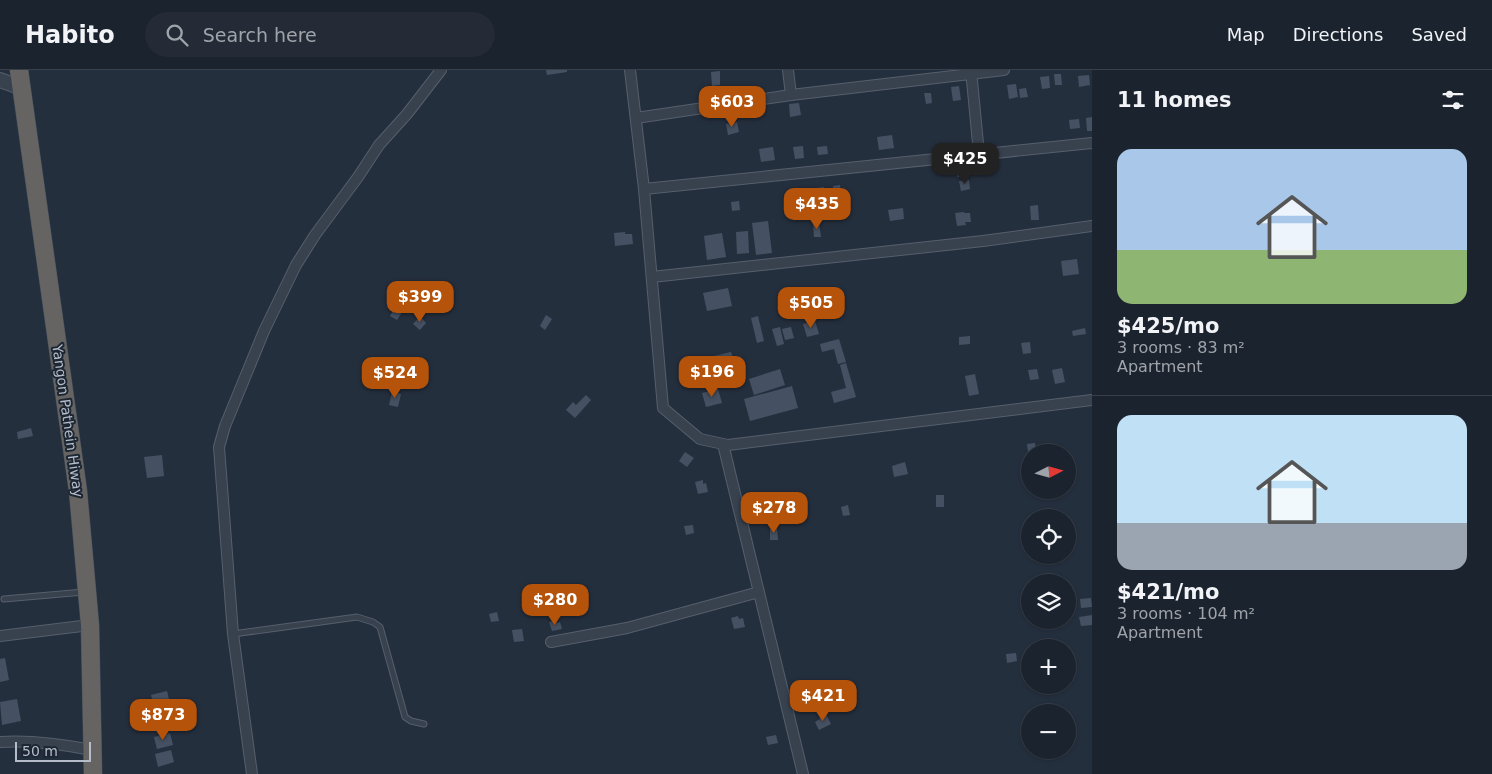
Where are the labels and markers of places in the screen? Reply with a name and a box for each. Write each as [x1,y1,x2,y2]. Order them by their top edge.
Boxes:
pin: $603 [702,85,762,128]
pin: $425 [935,142,995,185]
pin: $435 [787,188,847,230]
pin: $399 [390,280,450,323]
pin: $505 [781,286,841,329]
pin: $524 [365,356,425,399]
pin: $196 [682,356,742,398]
pin: $278 [744,492,804,534]
pin: $280 [525,584,585,626]
pin: $421 [793,680,853,722]
pin: $873 [133,698,193,741]

